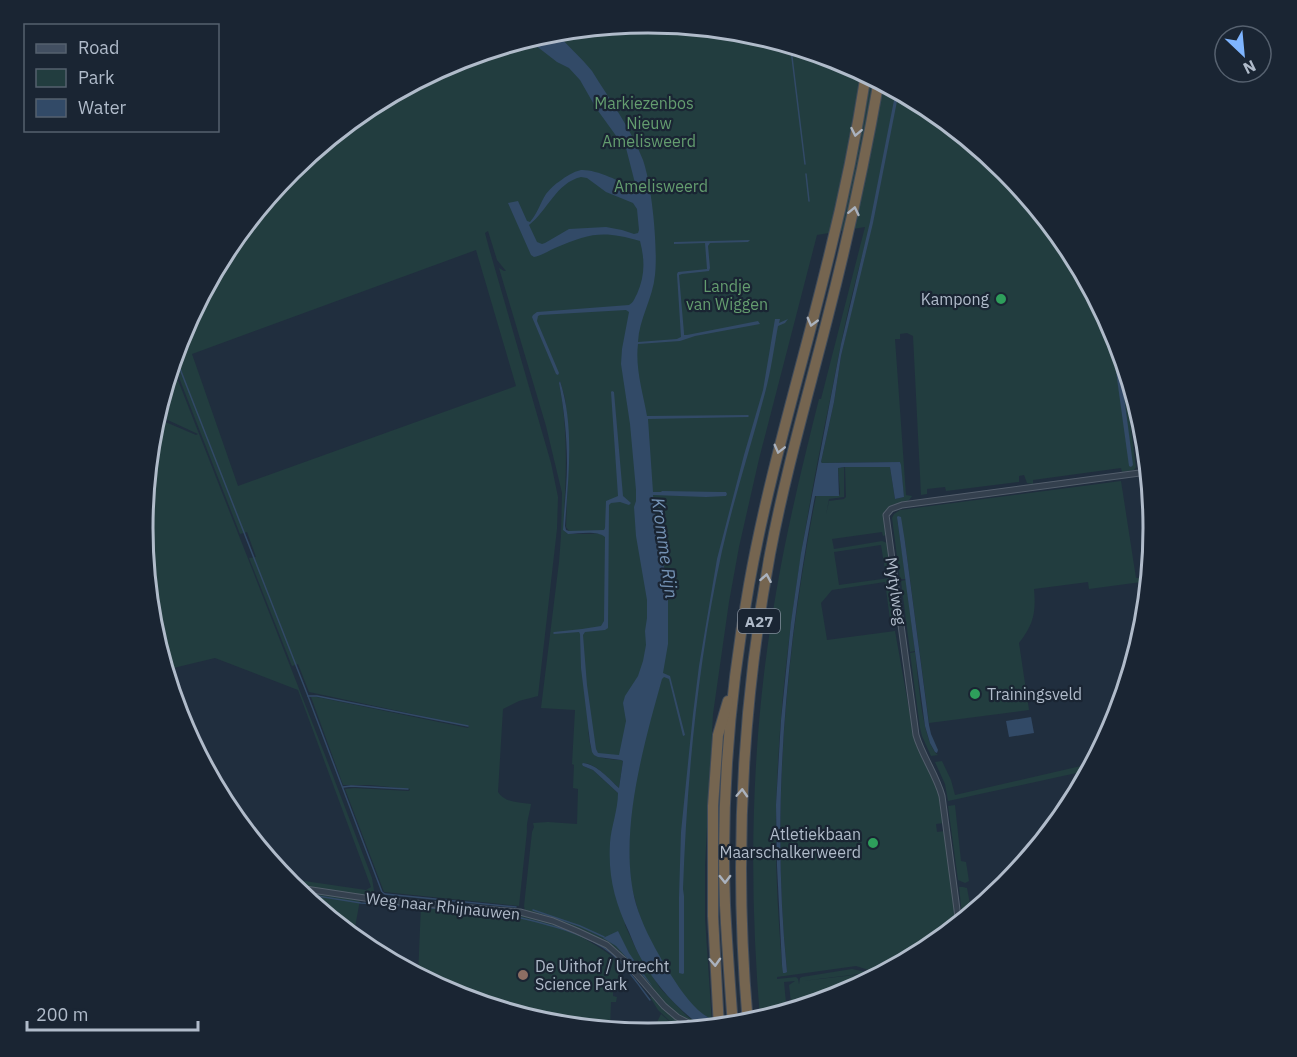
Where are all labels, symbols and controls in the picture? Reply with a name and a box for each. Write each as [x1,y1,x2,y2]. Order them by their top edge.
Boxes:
legend [24,24,219,132]
north arrow [1213,24,1273,84]
text: Road [78,36,119,59]
text: N [1240,56,1259,79]
text: Park [78,66,115,89]
park label: Markiezenbos [594,93,694,113]
text: Water [78,96,127,119]
park label: Nieuw Amelisweerd [602,113,696,151]
one-way arrow [850,126,863,136]
park label: Amelisweerd [614,176,708,196]
one-way arrow [847,206,860,216]
park label: Landje van Wiggen [686,276,768,314]
place label: Kampong [921,289,990,309]
marker: Kampong [994,292,1008,306]
one-way arrow [807,317,820,327]
one-way arrow [773,444,786,454]
water label: Kromme Rijn [647,496,683,600]
street label: Mytylweg [881,556,911,627]
one-way arrow [759,574,772,584]
road number: A27 [738,609,780,633]
place label: Trainingsveld [987,684,1082,704]
marker: Trainingsveld [968,687,982,701]
one-way arrow [736,788,749,797]
place label: Atletiekbaan Maarschalkerweerd [719,824,861,862]
marker: Atletiekbaan Maarschalkerweerd [866,836,880,850]
one-way arrow [718,875,731,884]
street label: Weg naar Rhijnauwen [365,888,521,924]
place label: De Uithof / Utrecht Science Park [535,956,669,994]
one-way arrow [708,957,721,966]
marker: De Uithof / Utrecht Science Park [516,968,530,982]
scale bar [27,994,198,1032]
text: 200 m [36,1003,88,1026]

